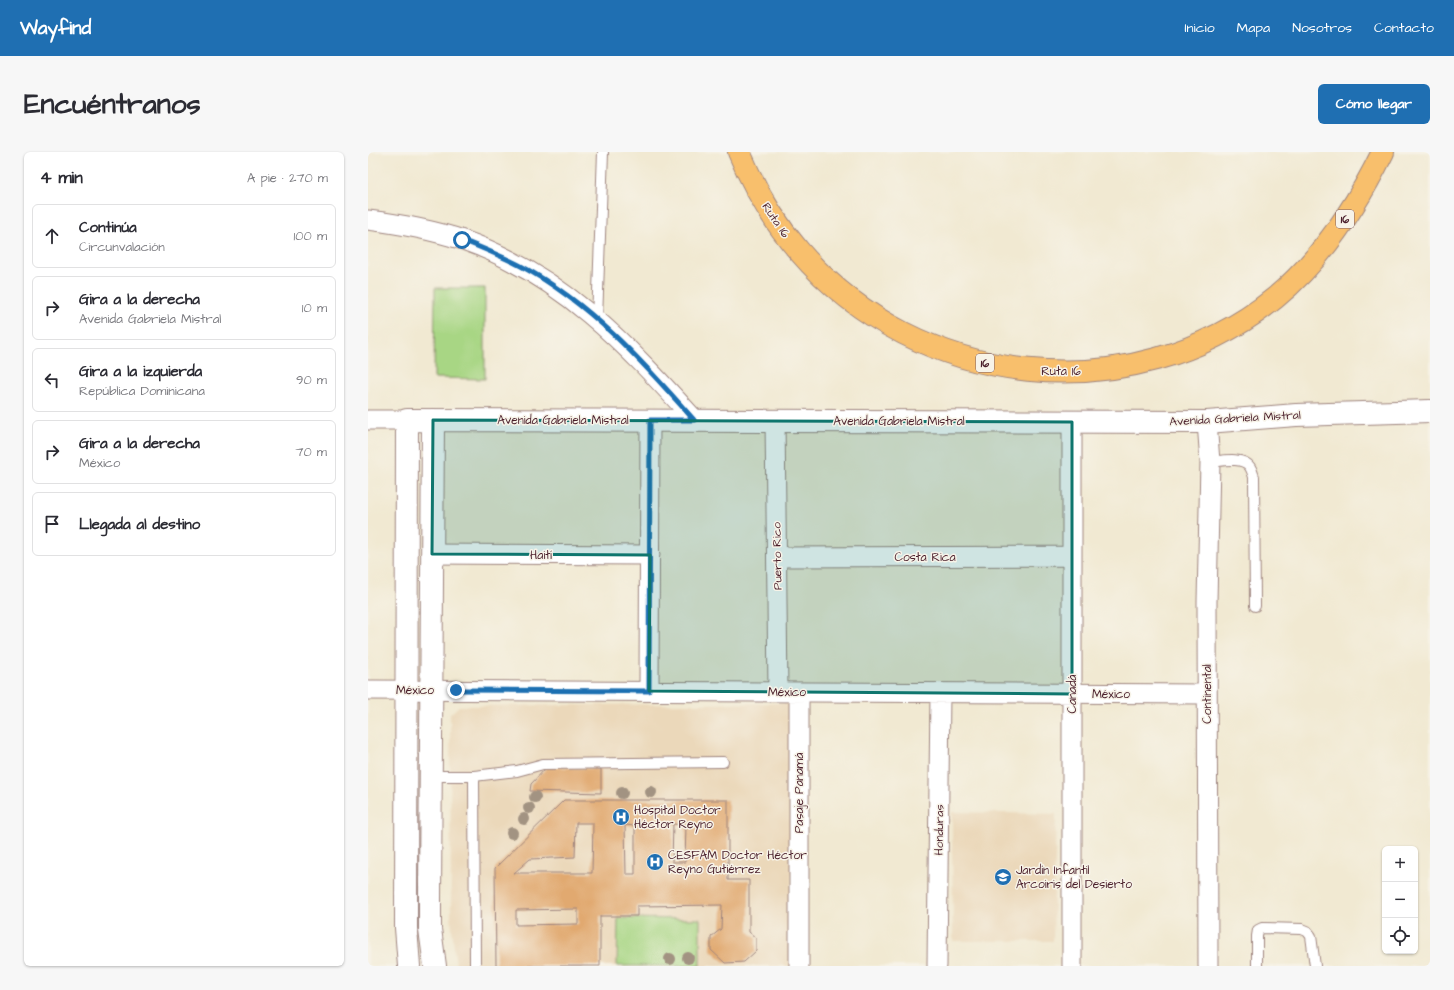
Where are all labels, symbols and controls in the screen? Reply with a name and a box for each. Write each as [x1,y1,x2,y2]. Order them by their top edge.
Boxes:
text: Wayfind [20,15,91,42]
text: Inicio [1184,18,1215,38]
text: Mapa [1237,18,1270,38]
text: Nosotros [1292,18,1352,38]
text: Contacto [1374,18,1434,38]
button: Cómo llegar [1318,84,1430,124]
text: Encuéntranos [24,85,200,124]
text: 4 min [40,166,83,190]
text: A pie · 270 m [247,169,328,187]
street label: Ruta 16 [758,199,794,242]
road number: 16 [1336,210,1354,228]
text: Continúa [79,217,137,238]
icon: ahead [41,225,63,247]
text: 100 m [294,227,327,245]
route start [453,231,471,249]
text: Circunvalación [79,238,165,256]
text: Gira a la derecha [79,289,200,310]
icon: right [41,297,63,319]
text: 10 m [302,299,327,317]
text: Avenida Gabriela Mistral [79,310,221,328]
road number: 16 [976,354,994,372]
text: Gira a la izquierda [79,361,202,382]
street label: Ruta 16 [1041,363,1081,380]
icon: left [41,369,63,391]
text: 90 m [296,371,327,389]
text: República Dominicana [79,382,205,400]
street label: Avenida Gabriela Mistral [1169,407,1301,430]
street label: Avenida Gabriela Mistral [497,412,629,429]
street label: Avenida Gabriela Mistral [833,413,965,430]
text: Gira a la derecha [79,433,200,454]
icon: right [41,441,63,463]
text: 70 m [295,443,327,461]
text: México [79,454,120,472]
icon: arrive [41,513,63,535]
text: Llegada al destino [79,514,200,535]
street label: Puerto Rico [768,522,787,590]
street label: Haití [530,547,552,564]
street label: Costa Rica [894,549,956,566]
street label: Continental [1199,664,1216,724]
street label: Canadá [1064,675,1081,713]
route end [447,681,465,699]
street label: México [396,682,434,699]
street label: México [768,684,806,701]
street label: México [1092,686,1130,703]
street label: Pasaje Panamá [791,753,808,833]
place label: Hospital Doctor Héctor Reyno [634,802,721,834]
street label: Honduras [931,804,948,856]
hospital icon: Hospital Doctor Héctor Reyno [611,807,631,827]
map controls [1382,846,1418,954]
button: + [1382,846,1418,882]
place label: CESFAM Doctor Héctor Reyno Gutiérrez [668,847,807,879]
hospital icon: CESFAM Doctor Héctor Reyno Gutiérrez [645,852,665,872]
place label: Jardín Infantil Arcoiris del Desierto [1016,862,1132,893]
school or university icon: Jardín Infantil Arcoiris del Desierto [993,867,1013,887]
button: − [1382,882,1418,918]
button: locate [1382,918,1418,954]

